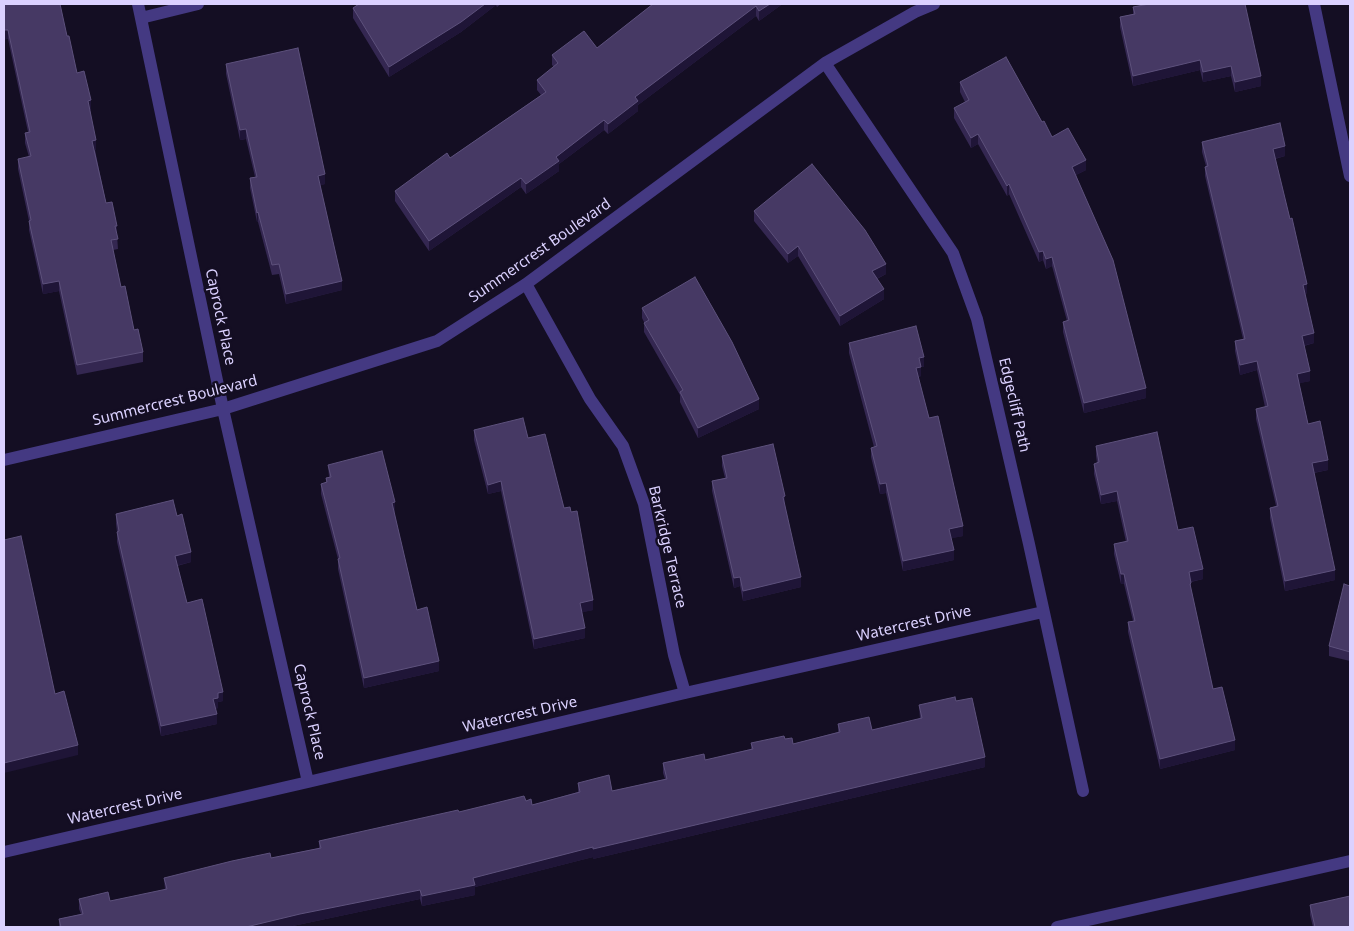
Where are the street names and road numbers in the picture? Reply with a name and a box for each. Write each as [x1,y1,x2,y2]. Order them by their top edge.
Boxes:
street label: Summercrest Boulevard [466,195,614,307]
street label: Caprock Place [201,267,239,367]
street label: Edgecliff Path [994,356,1034,454]
street label: Summercrest Boulevard [91,372,259,430]
street label: Barkridge Terrace [644,484,690,610]
street label: Watercrest Drive [855,602,973,646]
street label: Caprock Place [289,662,329,762]
street label: Watercrest Drive [461,693,579,737]
street label: Watercrest Drive [66,785,184,829]

